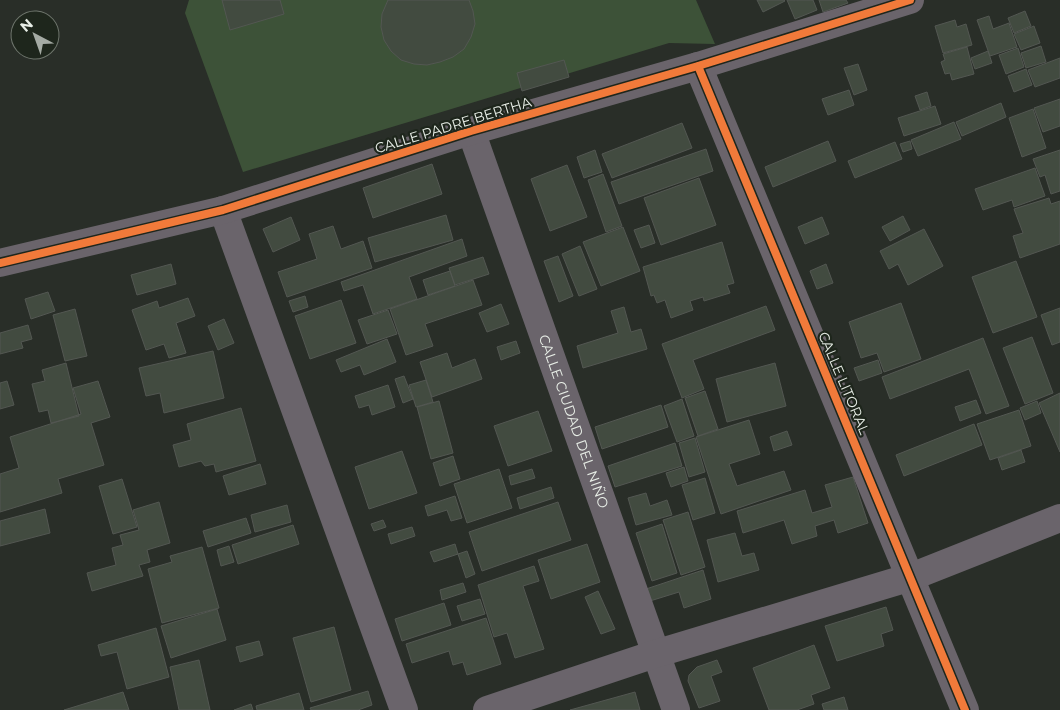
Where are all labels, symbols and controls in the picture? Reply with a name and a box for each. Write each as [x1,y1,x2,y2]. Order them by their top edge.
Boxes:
north arrow [10,10,60,60]
text: N [16,15,37,36]
street label: CALLE PADRE BERTHA [373,92,534,157]
street label: CALLE LITORAL [814,329,874,438]
street label: CALLE CIUDAD DEL NIÑO [535,332,613,511]

